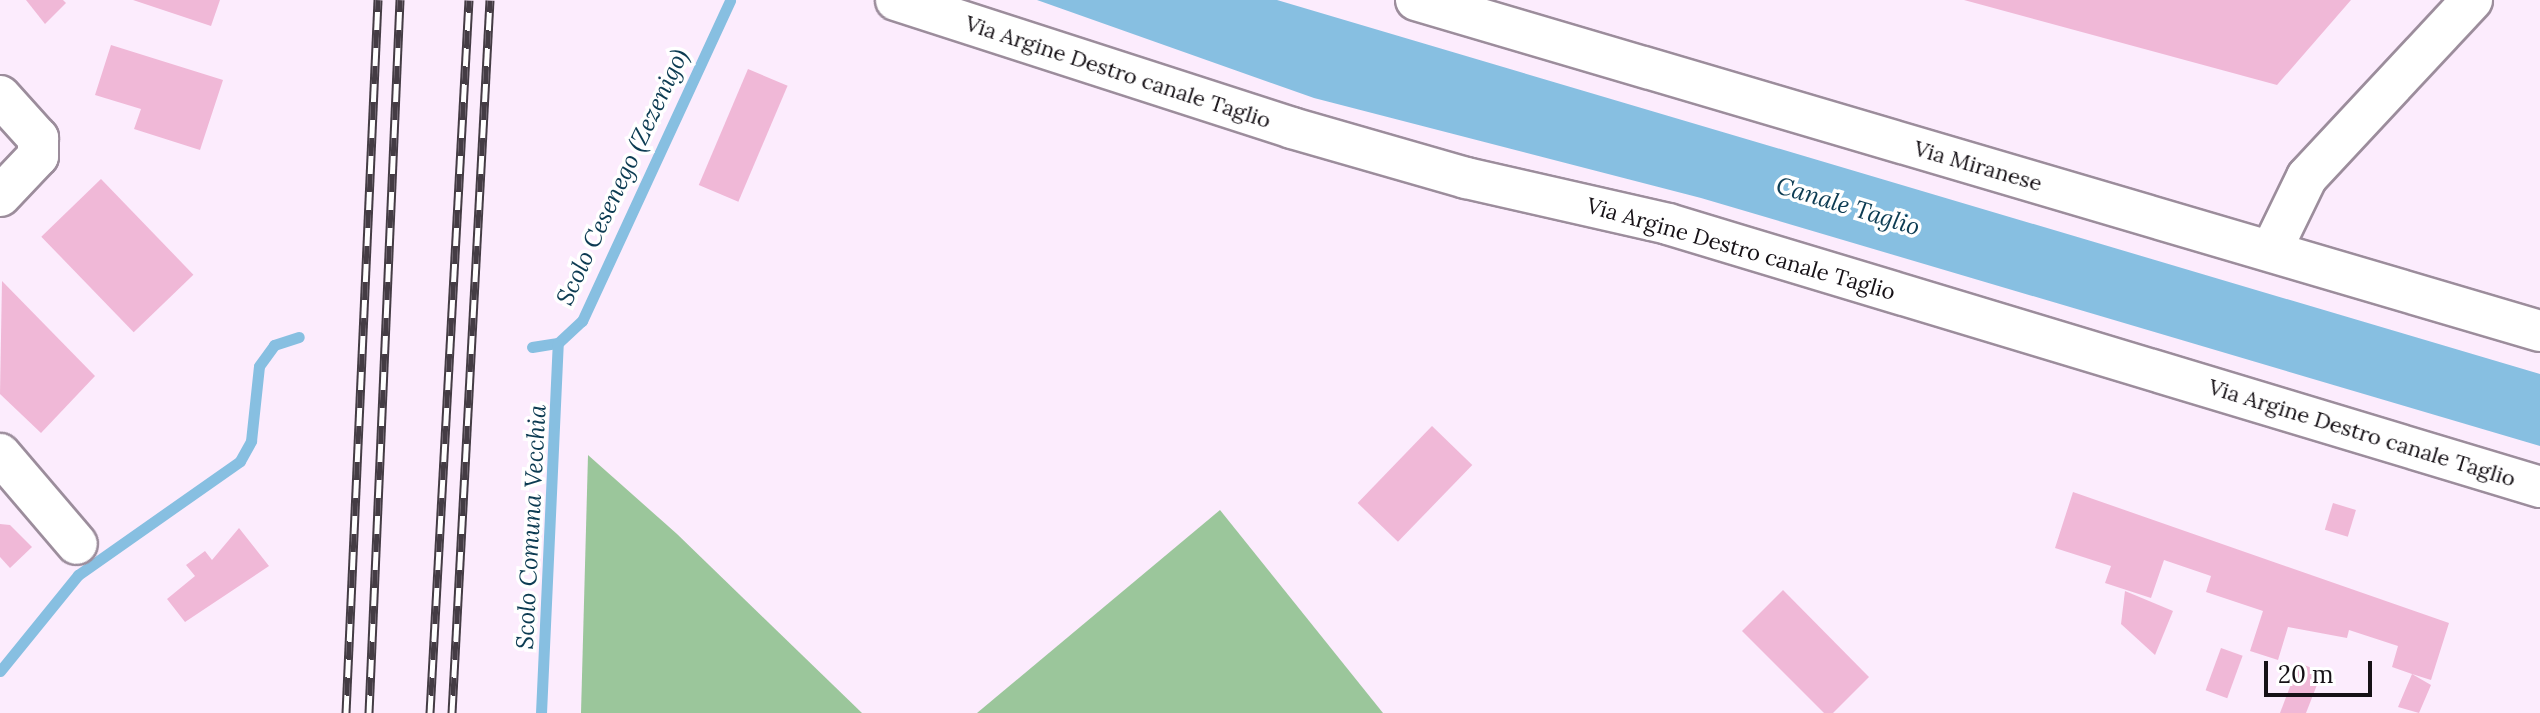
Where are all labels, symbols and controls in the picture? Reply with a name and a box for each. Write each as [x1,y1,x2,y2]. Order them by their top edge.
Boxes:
street label: Via Argine Destro canale Taglio [962,10,1274,134]
water label: Scolo Cesenego (Zezenigo) [550,44,694,310]
street label: Via Miranese [1911,135,2045,197]
water label: Canale Taglio [1773,171,1923,241]
street label: Via Argine Destro canale Taglio [1584,192,1898,306]
street label: Via Argine Destro canale Taglio [2205,374,2519,492]
water label: Scolo Comuna Vecchia [510,404,552,650]
scale bar [2268,645,2376,695]
text: 20 m [2278,659,2334,690]

